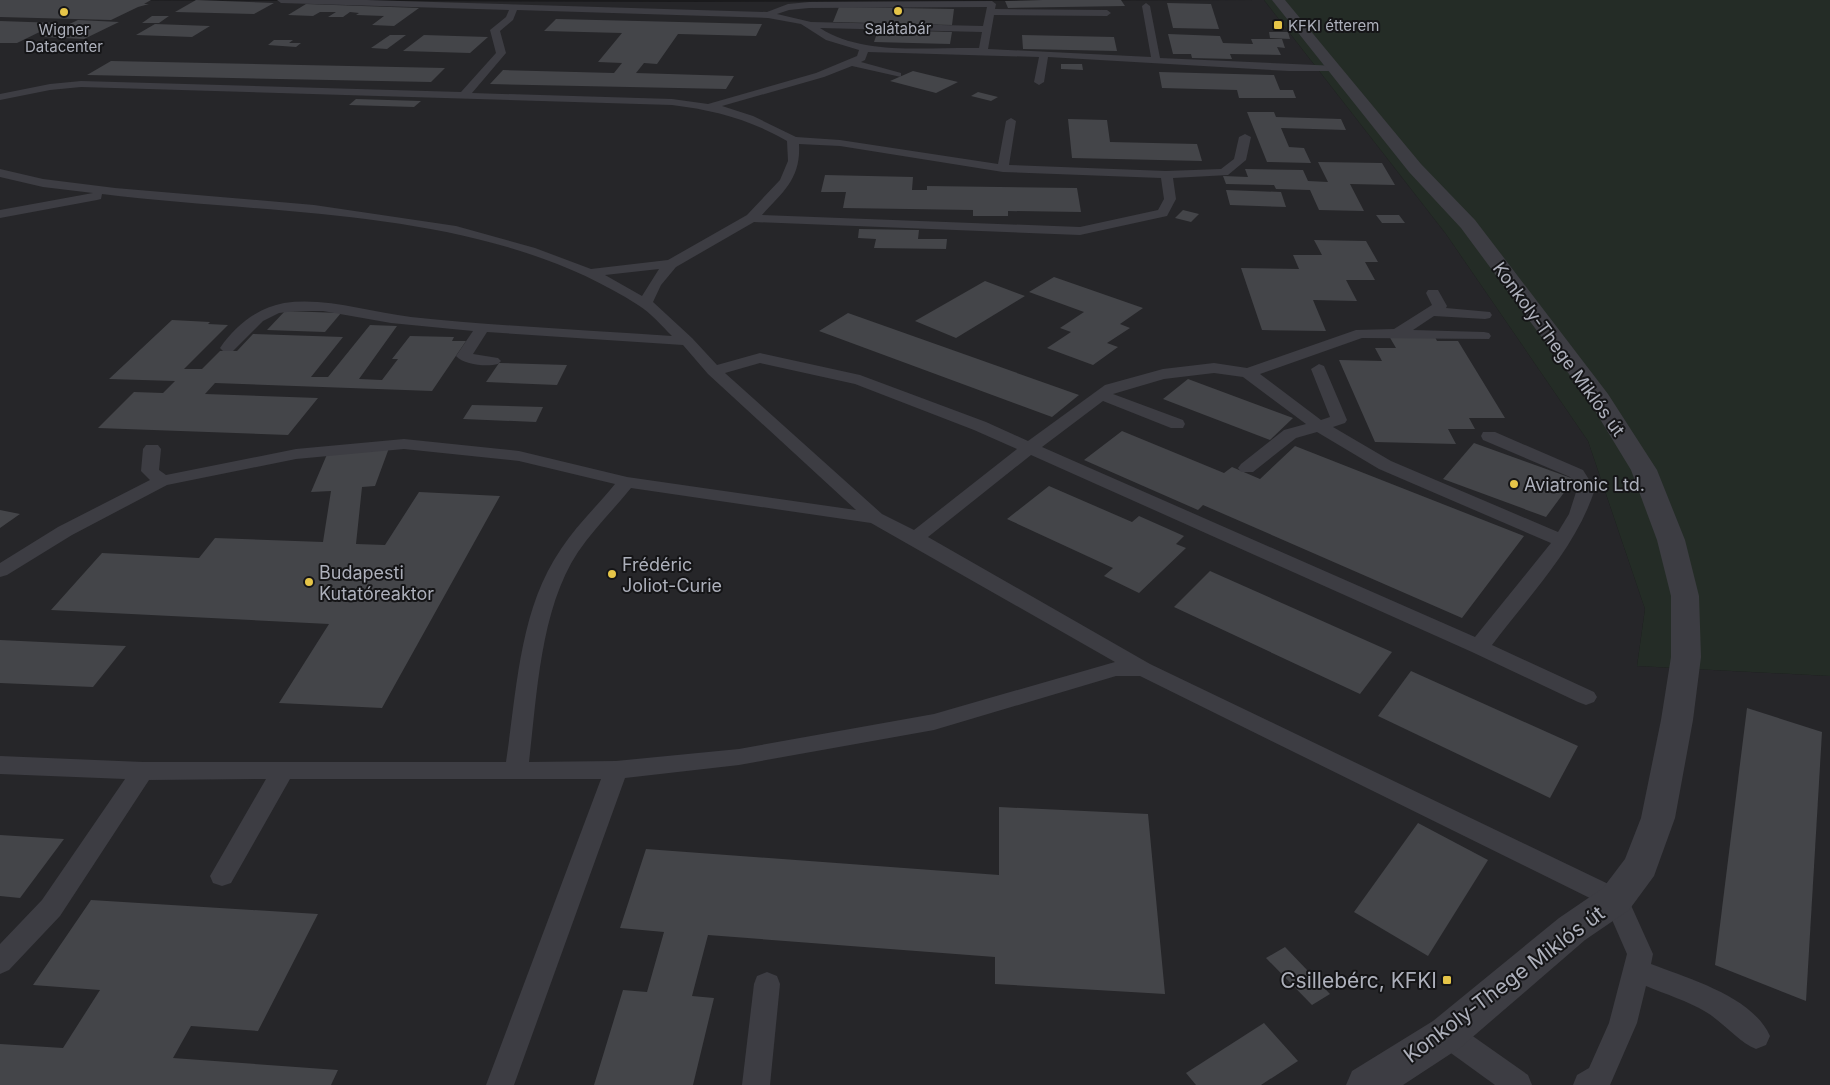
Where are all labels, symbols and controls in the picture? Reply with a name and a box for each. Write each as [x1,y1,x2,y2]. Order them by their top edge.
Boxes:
marker: Salátabár [892,5,904,17]
marker: Wigner Datacenter [58,6,70,18]
place label: KFKI étterem [1288,16,1379,35]
place label: Salátabár [865,19,932,38]
marker: KFKI étterem [1272,19,1284,31]
place label: Wigner Datacenter [25,20,103,56]
street label: Konkoly-Thege Miklós út [1489,258,1629,440]
place label: Aviatronic Ltd. [1524,474,1645,495]
marker: Aviatronic Ltd. [1508,478,1520,490]
place label: Frédéric Joliot-Curie [622,554,722,596]
place label: Budapesti Kutatóreaktor [319,562,434,604]
marker: Frédéric Joliot-Curie [606,568,618,580]
marker: Budapesti Kutatóreaktor [303,576,315,588]
street label: Konkoly-Thege Miklós út [1399,900,1609,1068]
place label: Csillebérc, KFKI [1280,968,1437,993]
marker: Csillebérc, KFKI [1441,974,1453,986]

